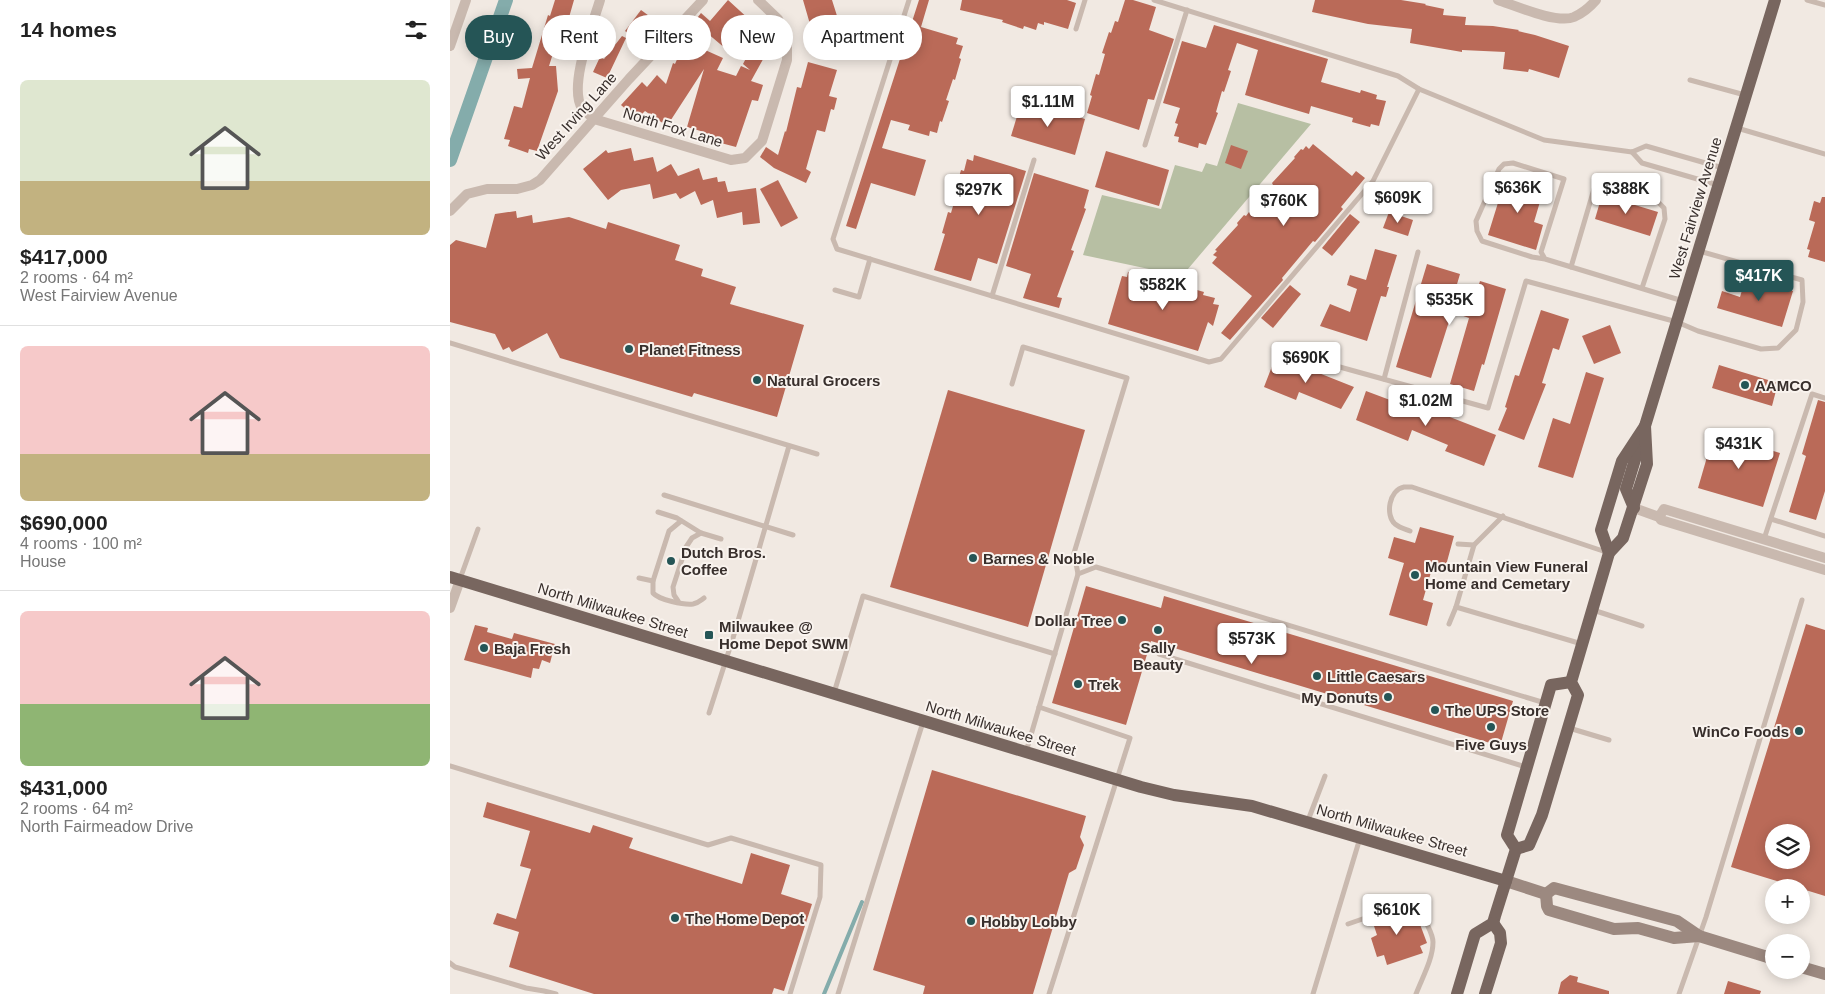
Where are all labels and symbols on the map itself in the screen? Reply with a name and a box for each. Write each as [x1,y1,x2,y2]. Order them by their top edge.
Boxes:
street label: West Irving Lane [532,69,620,163]
pin: $1.11M [1007,86,1089,128]
street label: North Fox Lane [621,104,725,150]
street label: West Fairview Avenue [1665,135,1725,281]
pin: $636K [1483,172,1553,214]
pin: $388K [1591,172,1661,215]
pin: $297K [944,174,1014,216]
pin: $609K [1363,182,1433,224]
pin: $760K [1249,184,1319,227]
pin: $417K [1724,260,1794,302]
pin: $582K [1128,268,1198,311]
pin: $535K [1415,284,1485,326]
place label: Planet Fitness [639,341,741,358]
pin: $690K [1271,342,1341,384]
marker: Planet Fitness [623,343,635,355]
place label: Natural Grocers [767,372,880,389]
marker: Natural Grocers [751,374,763,386]
place label: AAMCO [1755,377,1812,394]
marker: AAMCO [1739,379,1751,391]
pin: $1.02M [1385,384,1467,427]
pin: $431K [1704,428,1774,470]
place label: Dutch Bros. Coffee [681,544,766,578]
place label: Barnes & Noble [983,550,1095,567]
marker: Barnes & Noble [967,552,979,564]
marker: Dutch Bros. Coffee [665,555,677,567]
place label: Mountain View Funeral Home and Cemetary [1425,558,1588,592]
marker: Mountain View Funeral Home and Cemetary [1409,569,1421,581]
street label: North Milwaukee Street [536,579,691,641]
place label: Dollar Tree [1034,612,1112,629]
marker: Dollar Tree [1116,614,1128,626]
place label: Milwaukee @ Home Depot SWM [719,618,848,652]
pin: $573K [1217,622,1287,665]
marker: Sally Beauty [1152,624,1164,636]
marker: Milwaukee @ Home Depot SWM [703,629,715,641]
place label: Sally Beauty [1133,639,1184,673]
place label: Baja Fresh [494,640,571,657]
marker: Baja Fresh [478,642,490,654]
place label: Little Caesars [1327,668,1425,685]
marker: Little Caesars [1311,670,1323,682]
place label: Trek [1088,676,1120,693]
marker: Trek [1072,678,1084,690]
place label: My Donuts [1301,689,1378,706]
marker: My Donuts [1382,691,1394,703]
street label: North Milwaukee Street [924,697,1079,759]
place label: The UPS Store [1445,702,1549,719]
marker: The UPS Store [1429,704,1441,716]
marker: Five Guys [1485,721,1497,733]
place label: WinCo Foods [1692,723,1789,740]
marker: WinCo Foods [1793,725,1805,737]
place label: Five Guys [1455,736,1527,753]
street label: North Milwaukee Street [1315,800,1470,860]
pin: $610K [1362,894,1432,936]
place label: The Home Depot [685,910,804,927]
marker: The Home Depot [669,912,681,924]
place label: Hobby Lobby [981,913,1077,930]
marker: Hobby Lobby [965,915,977,927]

